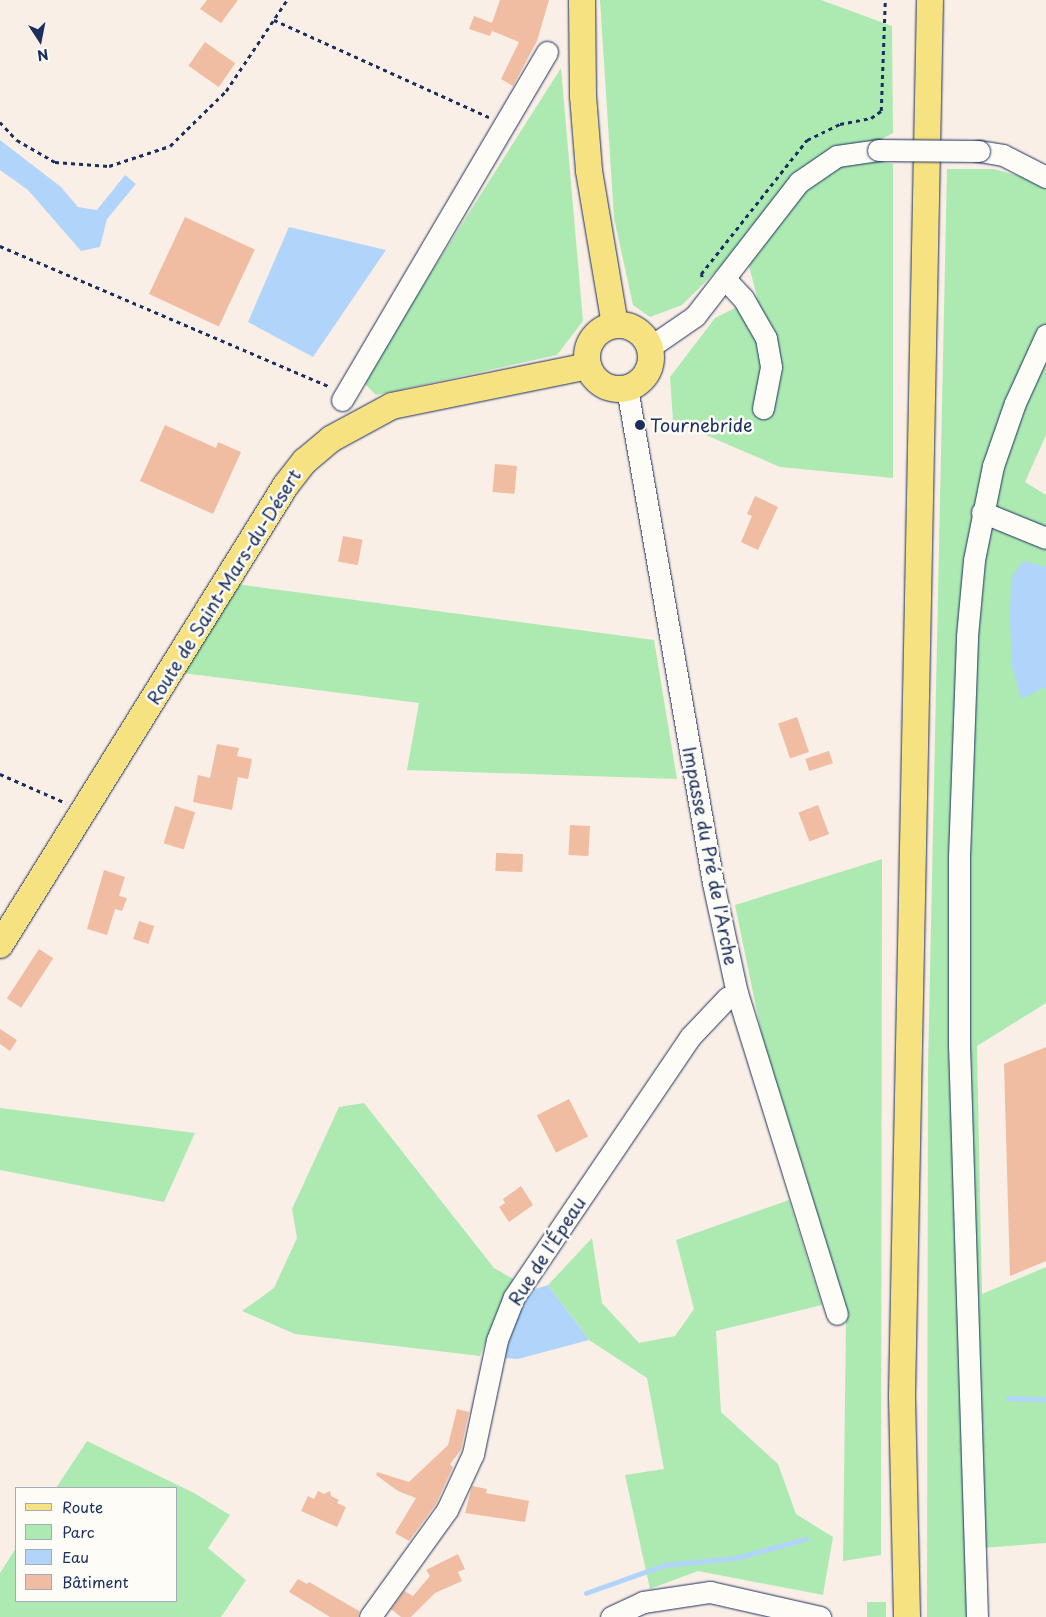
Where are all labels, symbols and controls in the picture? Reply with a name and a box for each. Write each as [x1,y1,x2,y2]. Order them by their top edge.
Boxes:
north arrow [15,15,65,65]
text: N [36,44,50,67]
place label: Tournebride [650,414,753,436]
marker: Tournebride [634,419,646,431]
street label: Route de Saint-Mars-du-Désert [143,466,305,708]
street label: Impasse du Pré de l'Arche [678,744,742,968]
street label: Rue de l'Épeau [503,1192,591,1310]
legend [15,1487,178,1602]
text: Route [62,1495,103,1518]
text: Parc [62,1520,95,1543]
text: Eau [62,1545,89,1568]
text: Bâtiment [62,1570,129,1593]

